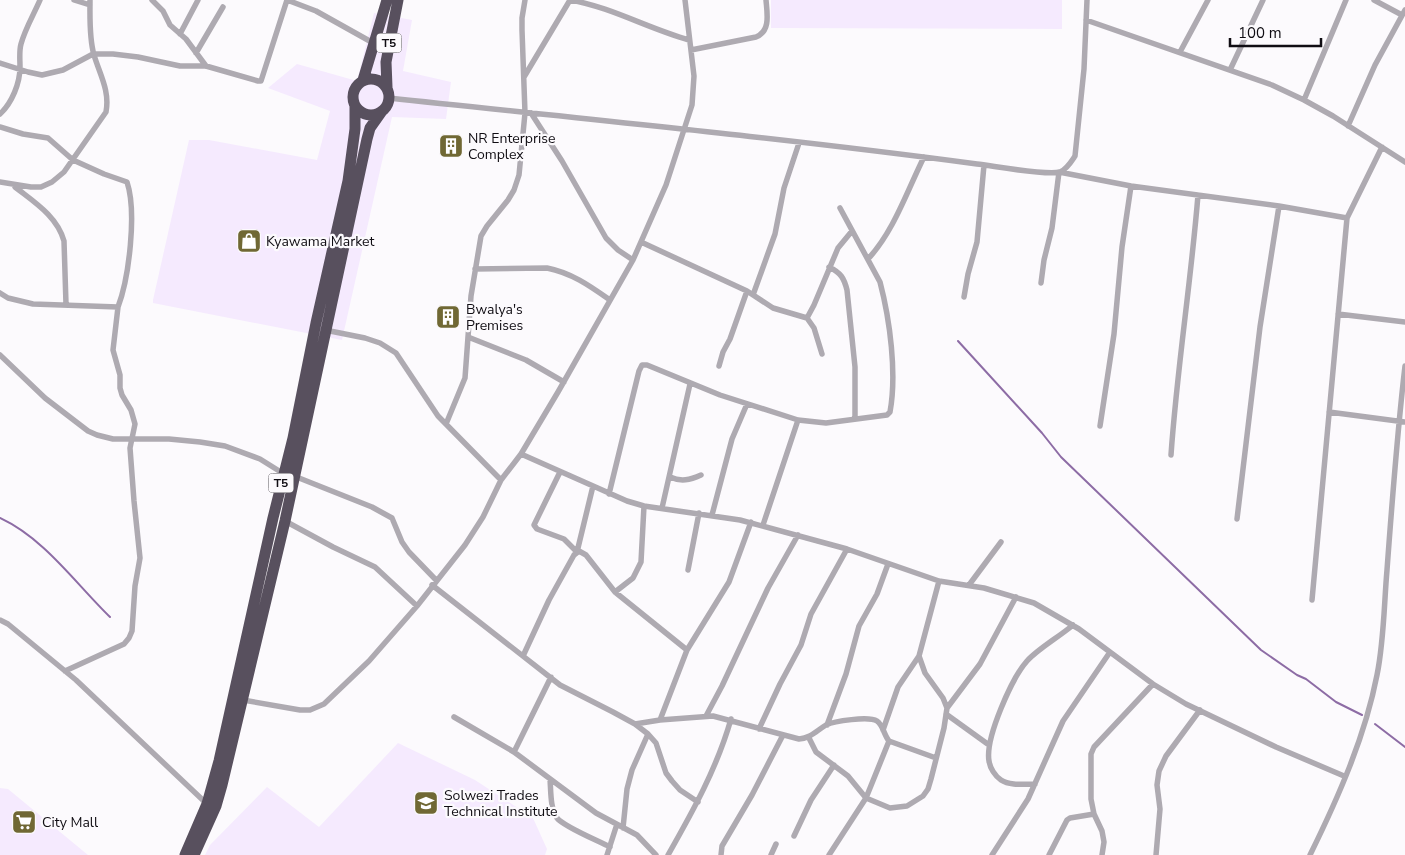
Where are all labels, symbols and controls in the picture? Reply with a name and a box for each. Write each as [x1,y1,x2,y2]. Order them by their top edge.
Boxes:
scale bar [1230,15,1321,47]
text: 100 m [1238,23,1282,43]
road number: T5 [376,34,402,52]
place label: NR Enterprise Complex [468,129,555,164]
building icon: NR Enterprise Complex [438,133,464,159]
shop icon: Kyawama Market [236,228,262,254]
place label: Kyawama Market [266,232,374,251]
place label: Bwalya's Premises [466,300,524,335]
building icon: Bwalya's Premises [435,304,461,330]
road number: T5 [268,473,294,492]
place label: Solwezi Trades Technical Institute [444,786,557,821]
school or university icon: Solwezi Trades Technical Institute [413,790,439,816]
supermarket icon: City Mall [11,809,37,835]
place label: City Mall [42,813,99,832]

